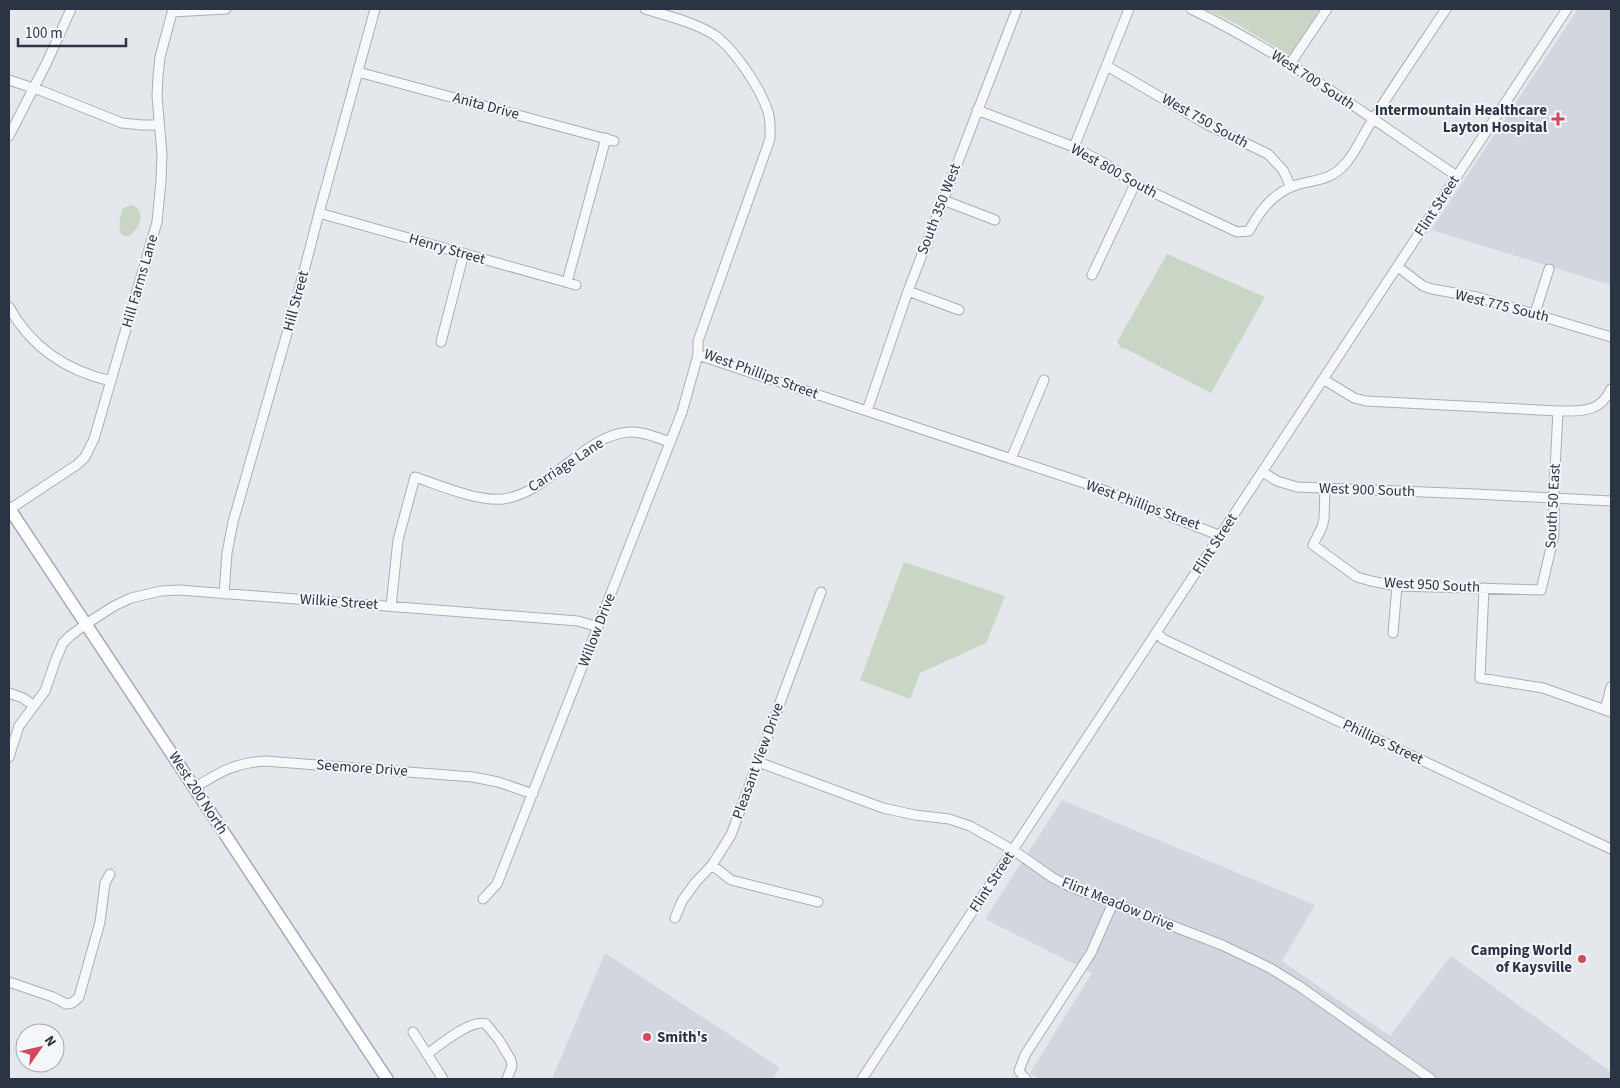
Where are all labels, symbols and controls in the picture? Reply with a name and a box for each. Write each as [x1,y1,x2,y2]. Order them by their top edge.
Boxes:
scale bar [18,15,125,47]
text: 100 m [25,23,63,44]
street label: West 700 South [1267,45,1359,115]
street label: Anita Drive [451,87,521,125]
street label: West 750 South [1158,89,1252,153]
place label: Intermountain Healthcare Layton Hospital [1375,100,1548,138]
marker: Intermountain Healthcare Layton Hospital [1551,112,1565,126]
street label: West 800 South [1067,139,1161,203]
street label: South 350 West [912,160,966,258]
street label: Flint Street [1409,171,1465,241]
street label: Henry Street [406,228,488,270]
street label: Hill Farms Lane [117,232,163,330]
street label: Hill Street [278,268,314,334]
street label: West 775 South [1453,284,1551,328]
street label: West Phillips Street [701,344,821,404]
street label: Carriage Lane [524,433,608,497]
street label: South 50 East [1540,463,1566,549]
street label: West Phillips Street [1083,475,1203,535]
street label: West 900 South [1319,478,1415,502]
street label: Flint Street [1187,509,1243,579]
street label: West 950 South [1383,572,1481,598]
street label: Wilkie Street [299,589,379,615]
street label: Willow Drive [573,590,621,670]
street label: Pleasant View Drive [727,700,789,822]
street label: Phillips Street [1339,714,1427,770]
street label: West 200 North [163,747,233,839]
street label: Seemore Drive [316,754,408,782]
street label: Flint Street [964,847,1020,917]
street label: Flint Meadow Drive [1059,872,1177,936]
place label: Camping World of Kaysville [1471,940,1572,978]
marker: Camping World of Kaysville [1576,953,1588,965]
north arrow [15,1023,65,1073]
place label: Smith's [657,1027,708,1048]
marker: Smith's [641,1031,653,1043]
text: N [39,1032,61,1051]

